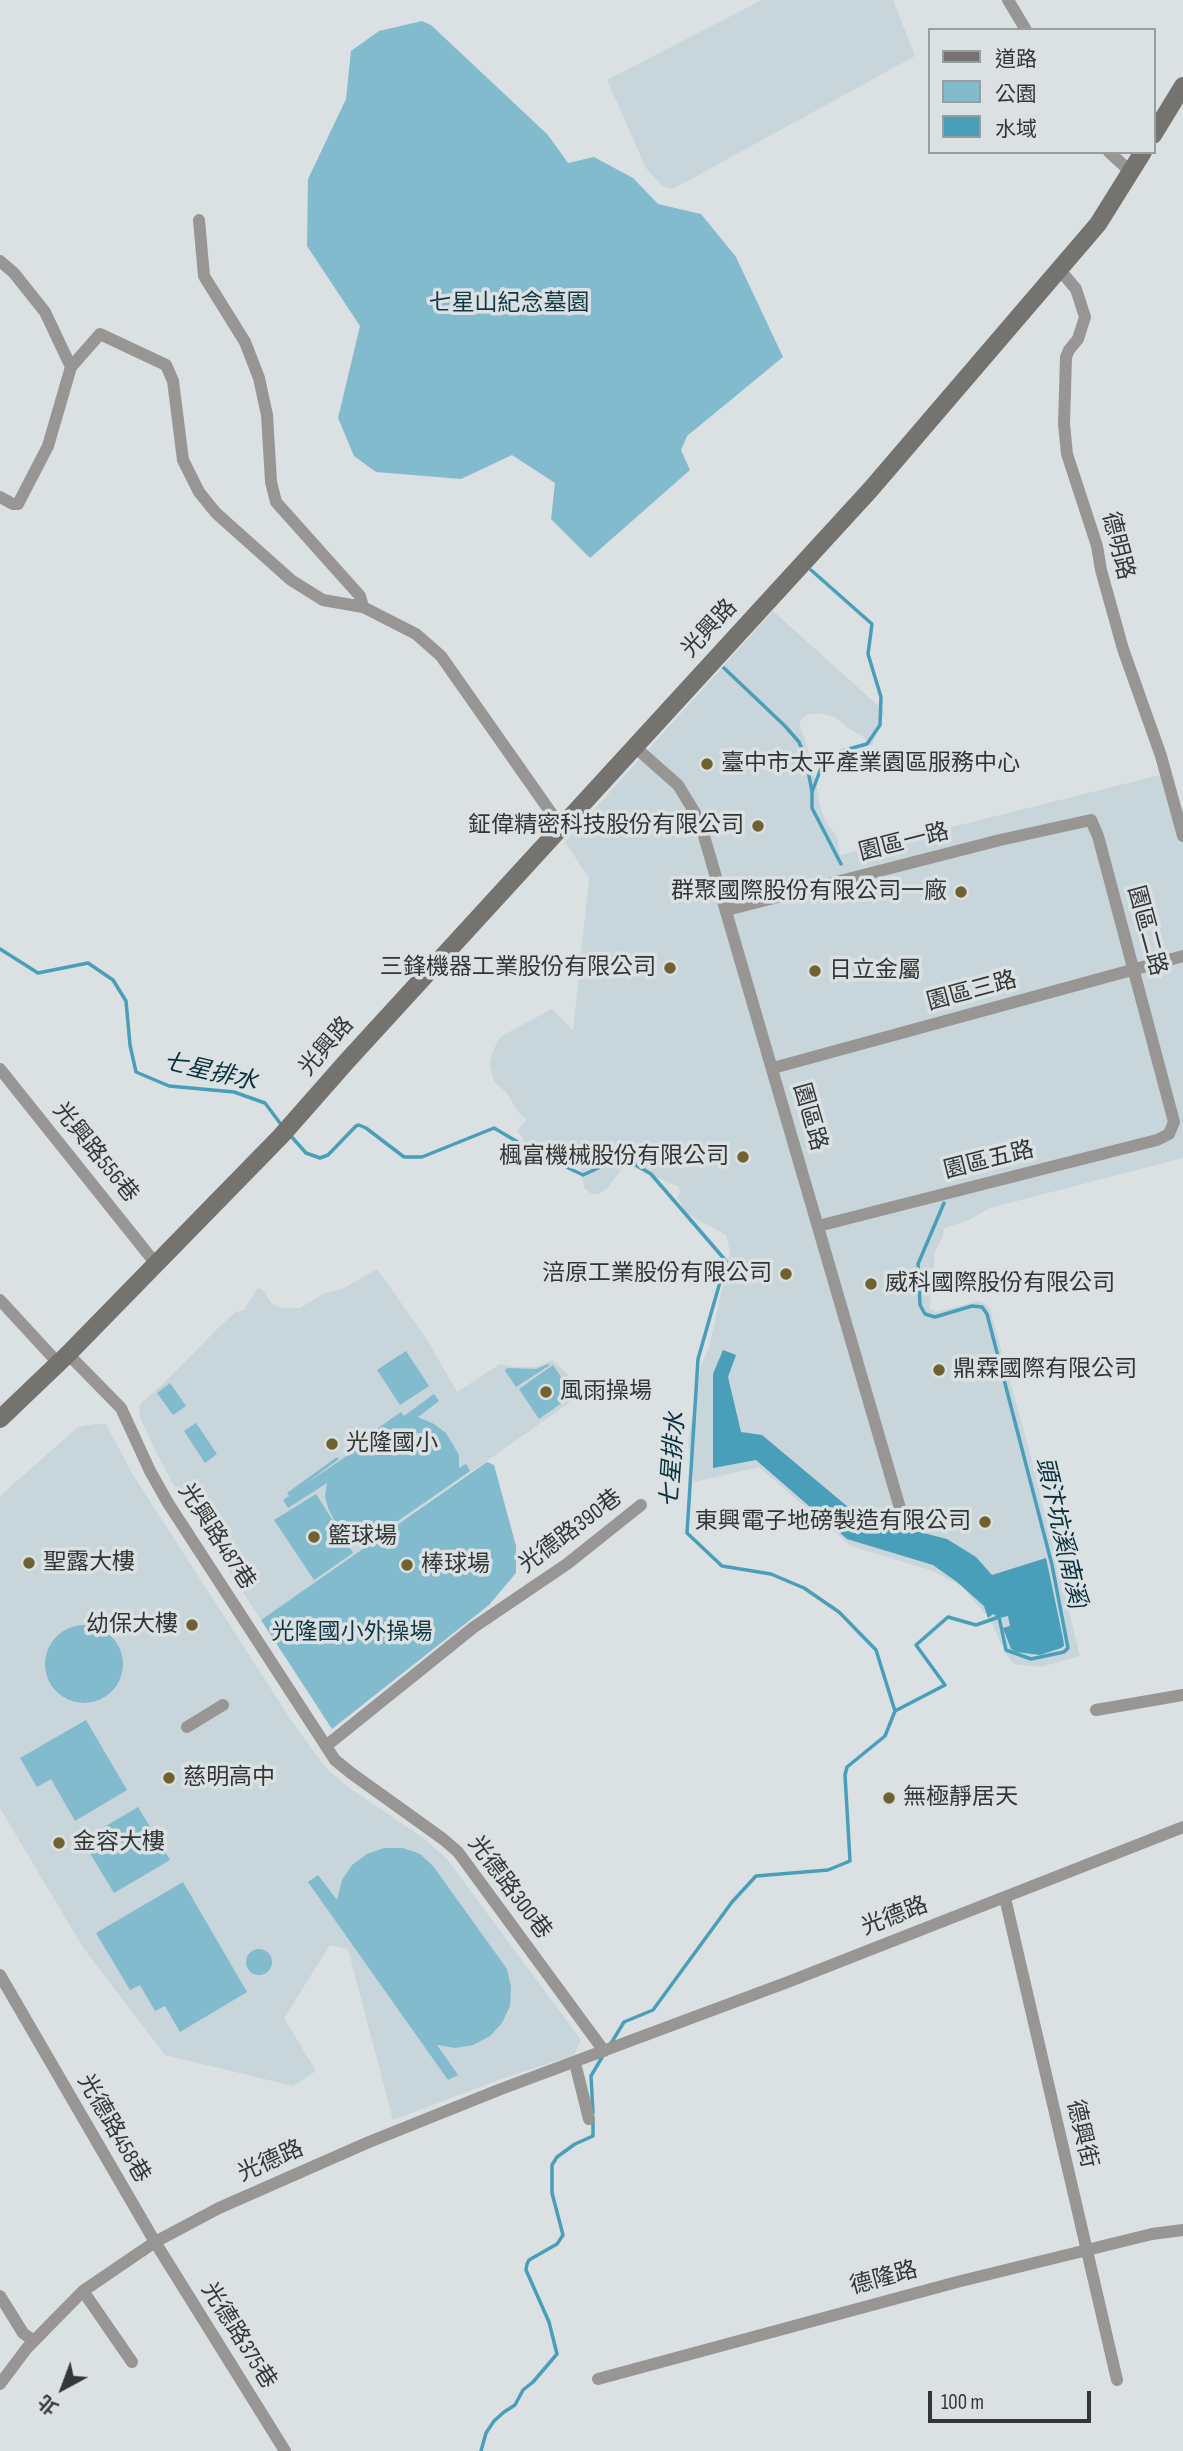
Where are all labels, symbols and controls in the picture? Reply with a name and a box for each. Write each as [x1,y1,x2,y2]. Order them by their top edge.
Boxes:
legend [928,28,1155,154]
text: 道路 [995,47,1037,72]
text: 公園 [995,82,1037,107]
text: 水域 [995,117,1037,142]
park label: 七星山紀念墓園 [429,290,589,318]
street label: 德明路 [1095,509,1139,583]
street label: 光興路 [676,594,744,664]
place label: 臺中市太平產業園區服務中心 [721,750,1020,778]
marker: 臺中市太平產業園區服務中心 [699,756,715,772]
place label: 鉦偉精密科技股份有限公司 [468,812,744,840]
marker: 鉦偉精密科技股份有限公司 [750,818,766,834]
street label: 園區一路 [856,818,952,868]
place label: 群聚國際股份有限公司一廠 [671,878,947,906]
street label: 園區二路 [1121,883,1171,979]
marker: 群聚國際股份有限公司一廠 [953,884,969,900]
place label: 三鋒機器工業股份有限公司 [380,954,656,982]
place label: 日立金屬 [829,957,921,985]
marker: 三鋒機器工業股份有限公司 [662,960,678,976]
marker: 日立金屬 [807,963,823,979]
street label: 園區三路 [924,967,1020,1017]
street label: 光興路 [294,1012,360,1082]
water label: 七星排水 [160,1048,260,1098]
street label: 園區路 [786,1080,832,1154]
street label: 光興路556巷 [46,1097,144,1209]
street label: 園區五路 [941,1136,1037,1186]
place label: 楓富機械股份有限公司 [499,1143,729,1171]
marker: 楓富機械股份有限公司 [735,1149,751,1165]
place label: 涪原工業股份有限公司 [542,1260,772,1288]
marker: 涪原工業股份有限公司 [778,1266,794,1282]
place label: 威科國際股份有限公司 [885,1270,1115,1298]
marker: 威科國際股份有限公司 [863,1276,879,1292]
place label: 鼎霖國際有限公司 [953,1356,1137,1384]
marker: 鼎霖國際有限公司 [931,1362,947,1378]
place label: 風雨操場 [560,1378,652,1406]
marker: 風雨操場 [538,1384,554,1400]
water label: 七星排水 [656,1411,692,1509]
place label: 光隆國小 [346,1430,438,1458]
marker: 光隆國小 [324,1436,340,1452]
water label: 頭汴坑溪(南溪) [1029,1455,1091,1611]
street label: 光興路487巷 [172,1479,260,1595]
street label: 光德路390巷 [514,1484,628,1580]
place label: 東興電子地磅製造有限公司 [695,1508,971,1536]
marker: 東興電子地磅製造有限公司 [977,1514,993,1530]
place label: 籃球場 [328,1523,397,1551]
marker: 籃球場 [306,1529,322,1545]
place label: 聖露大樓 [43,1549,135,1577]
place label: 棒球場 [421,1551,490,1579]
marker: 聖露大樓 [21,1555,37,1571]
marker: 棒球場 [399,1557,415,1573]
place label: 幼保大樓 [86,1611,178,1639]
marker: 幼保大樓 [184,1617,200,1633]
park label: 光隆國小外操場 [272,1619,432,1647]
place label: 慈明高中 [183,1764,275,1792]
marker: 慈明高中 [161,1770,177,1786]
place label: 無極靜居天 [903,1784,1018,1812]
marker: 無極靜居天 [881,1790,897,1806]
place label: 金容大樓 [73,1829,165,1857]
street label: 光德路300巷 [461,1831,557,1945]
marker: 金容大樓 [51,1835,67,1851]
street label: 光德路 [858,1892,932,1942]
street label: 光德路458巷 [71,2070,155,2188]
street label: 德興街 [1060,2097,1102,2171]
street label: 光德路 [234,2135,308,2189]
street label: 德隆路 [847,2257,921,2301]
street label: 光德路375巷 [194,2278,282,2394]
north arrow [28,2353,98,2423]
scale bar [931,2378,1094,2422]
text: 北 [34,2389,64,2419]
text: 100 m [941,2390,984,2415]

